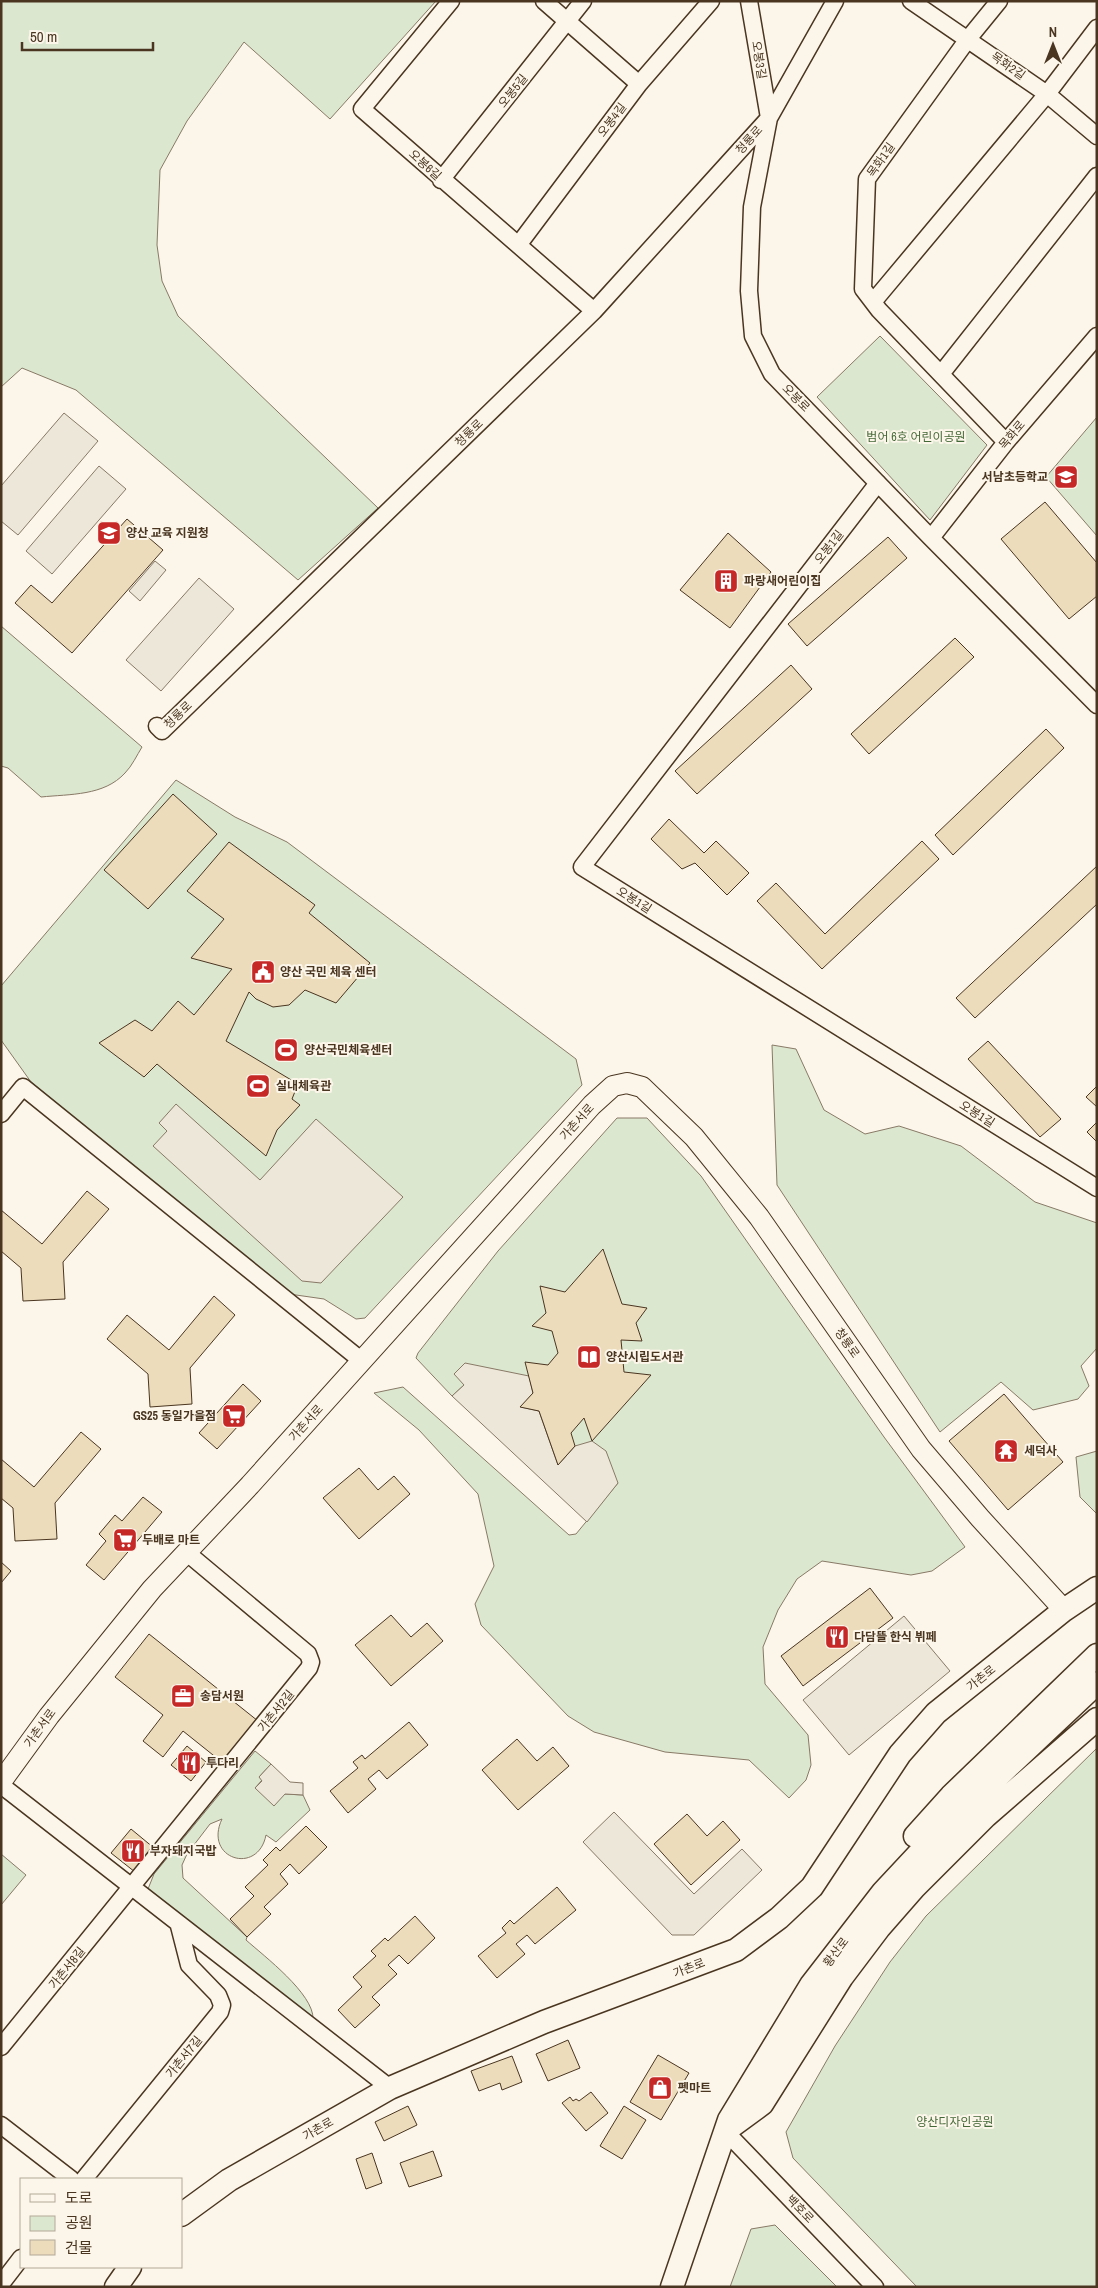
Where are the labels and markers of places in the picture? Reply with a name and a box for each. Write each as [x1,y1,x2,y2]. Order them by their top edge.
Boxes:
school or university icon: 서남초등학교 [1053,464,1079,490]
place label: 서남초등학교 [982,469,1048,485]
school or university icon: 양산 교육 지원청 [96,520,122,546]
place label: 양산 교육 지원청 [126,525,209,541]
building icon: 파랑새어린이집 [713,568,739,594]
place label: 파랑새어린이집 [744,573,821,589]
public building icon: 양산 국민 체육 센터 [250,959,276,985]
place label: 양산 국민 체육 센터 [280,964,377,980]
sports icon: 양산국민체육센터 [273,1037,299,1063]
place label: 양산국민체육센터 [304,1042,392,1058]
sports icon: 실내체육관 [245,1073,271,1099]
place label: 실내체육관 [276,1078,331,1094]
library icon: 양산시립도서관 [576,1344,602,1370]
place label: 양산시립도서관 [606,1349,683,1365]
supermarket icon: GS25 동일가을점 [221,1403,247,1429]
place label: GS25 동일가을점 [133,1408,216,1424]
temple icon: 세덕사 [993,1438,1019,1464]
place label: 세덕사 [1024,1443,1057,1459]
supermarket icon: 두배로 마트 [112,1527,138,1553]
place label: 두배로 마트 [142,1532,200,1548]
restaurant icon: 다담뜰 한식 뷔페 [824,1624,850,1650]
place label: 다담뜰 한식 뷔페 [854,1629,937,1645]
office icon: 송담서원 [170,1683,196,1709]
place label: 송담서원 [200,1688,244,1704]
restaurant icon: 투다리 [176,1750,202,1776]
place label: 투다리 [206,1755,239,1771]
restaurant icon: 부자돼지국밥 [120,1838,146,1864]
place label: 부자돼지국밥 [150,1843,216,1859]
shop icon: 펫마트 [647,2075,673,2101]
place label: 펫마트 [678,2080,711,2096]

